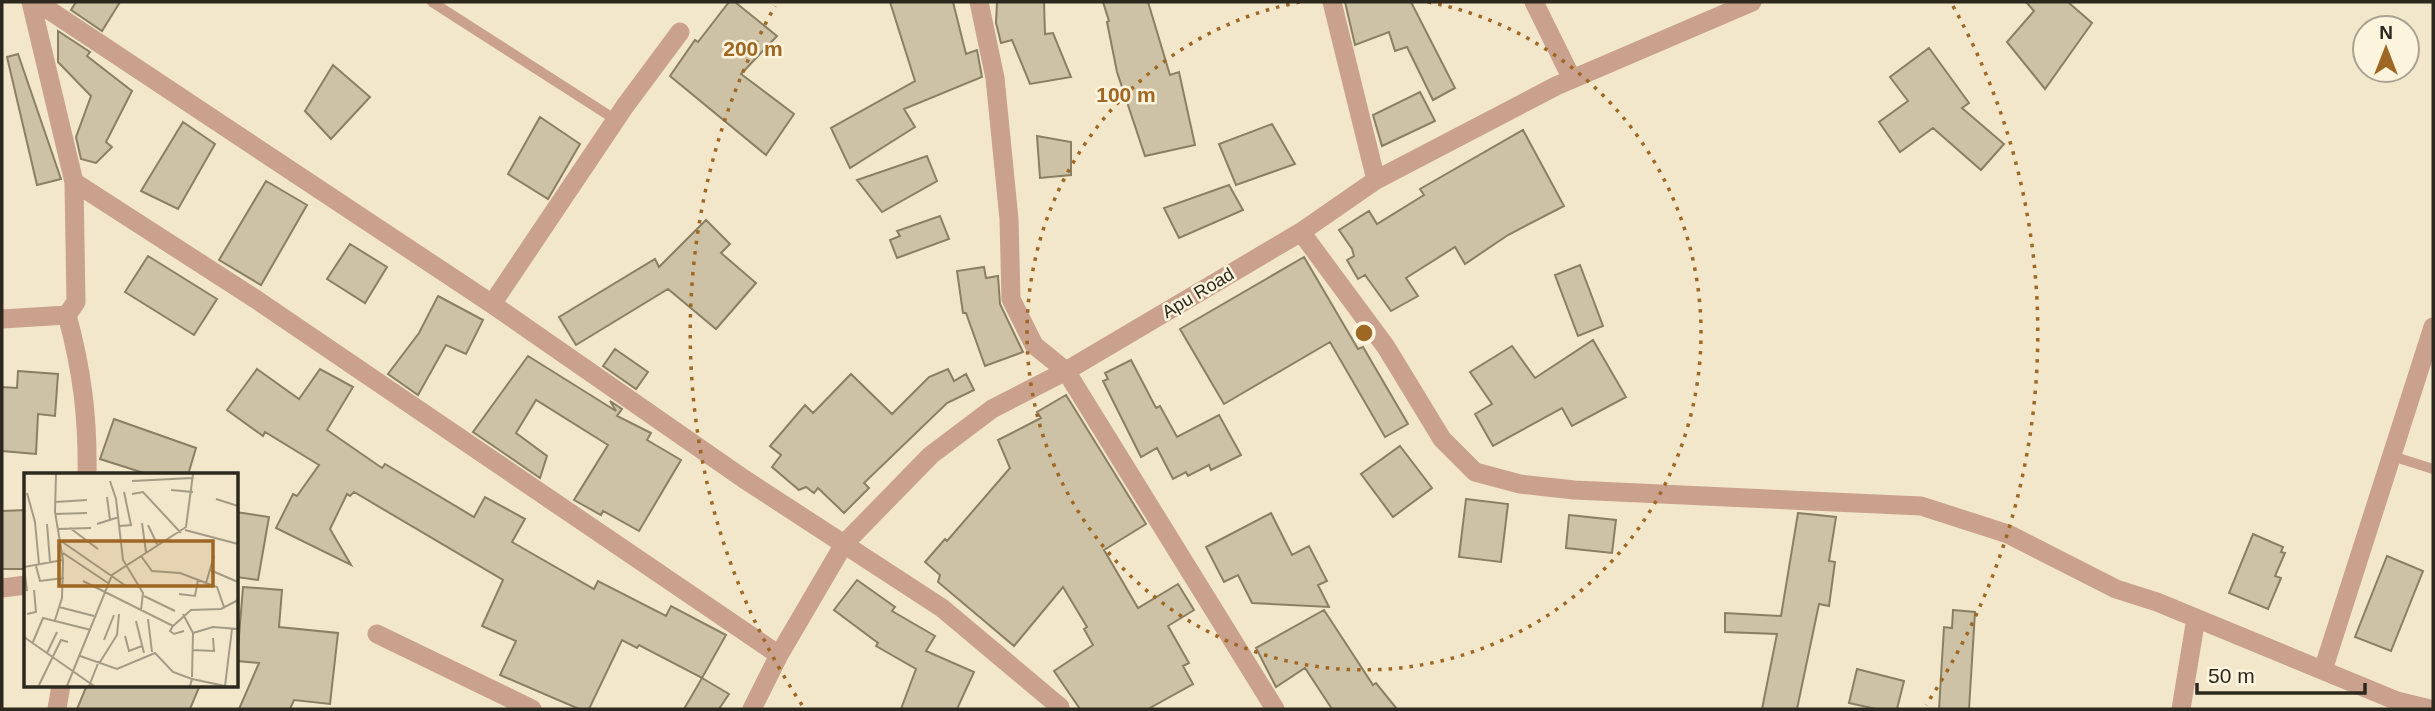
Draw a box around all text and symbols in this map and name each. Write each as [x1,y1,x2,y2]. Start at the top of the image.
north arrow [2351,14,2421,84]
text: N [2379,22,2393,43]
text: 200 m [723,37,783,60]
text: 100 m [1096,83,1156,106]
street label: Apu Road [1159,264,1237,322]
centre of rings [1352,321,1376,345]
inset map [24,473,238,686]
scale bar [2197,652,2365,696]
text: 50 m [2208,664,2255,687]

